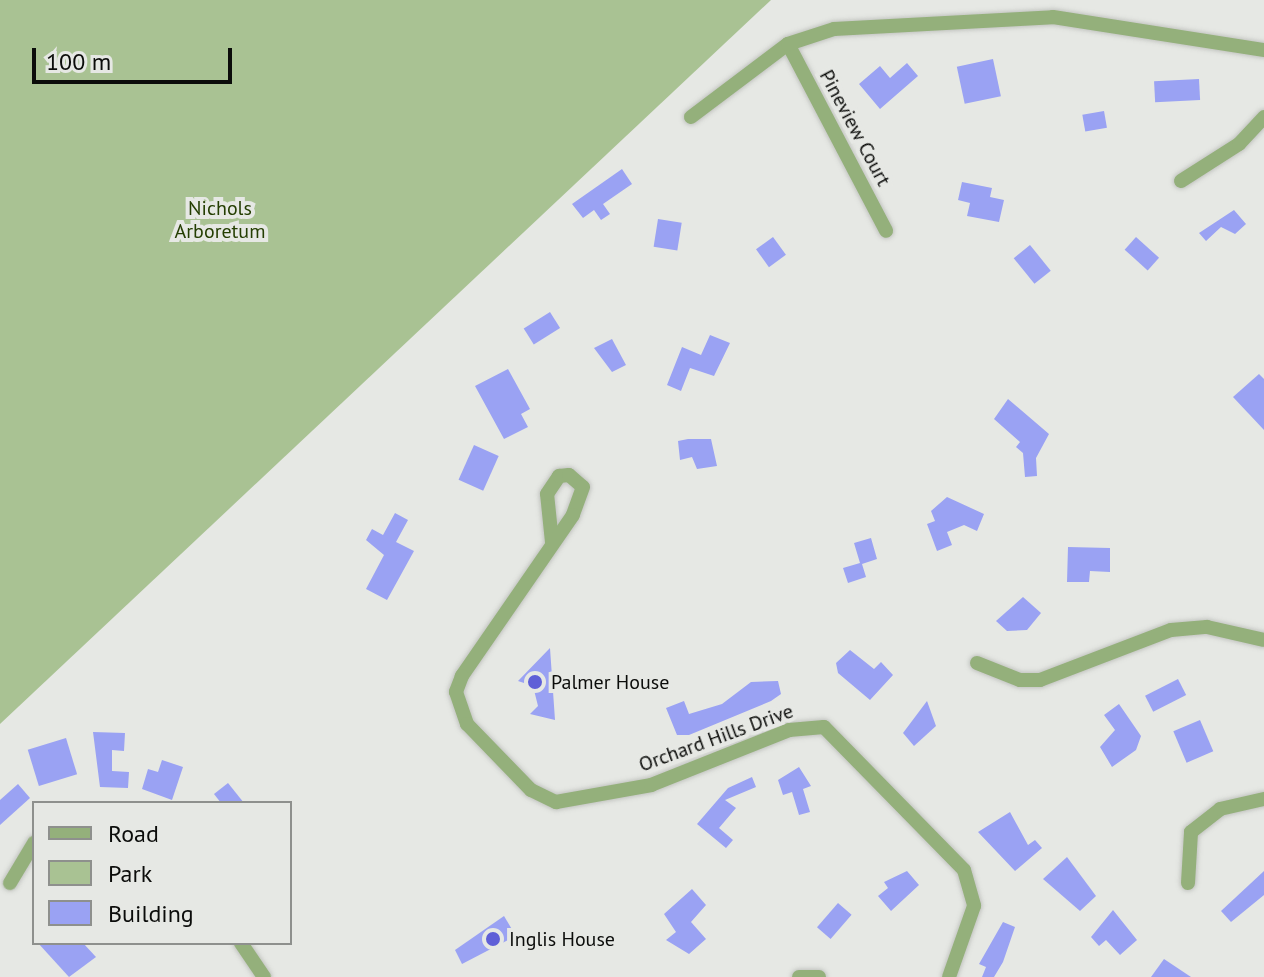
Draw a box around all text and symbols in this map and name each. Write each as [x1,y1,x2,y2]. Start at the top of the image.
scale bar [36,32,236,82]
text: 100 m [46,46,111,77]
street label: Pineview Court [814,66,896,190]
park label: Nichols Arboretum [175,197,265,244]
place label: Palmer House [551,670,669,694]
marker: Palmer House [526,673,544,691]
street label: Orchard Hills Drive [636,699,796,777]
legend [32,801,292,945]
text: Road [108,818,159,849]
text: Park [108,858,152,889]
text: Building [108,898,194,929]
place label: Inglis House [509,927,615,951]
marker: Inglis House [484,930,502,948]

